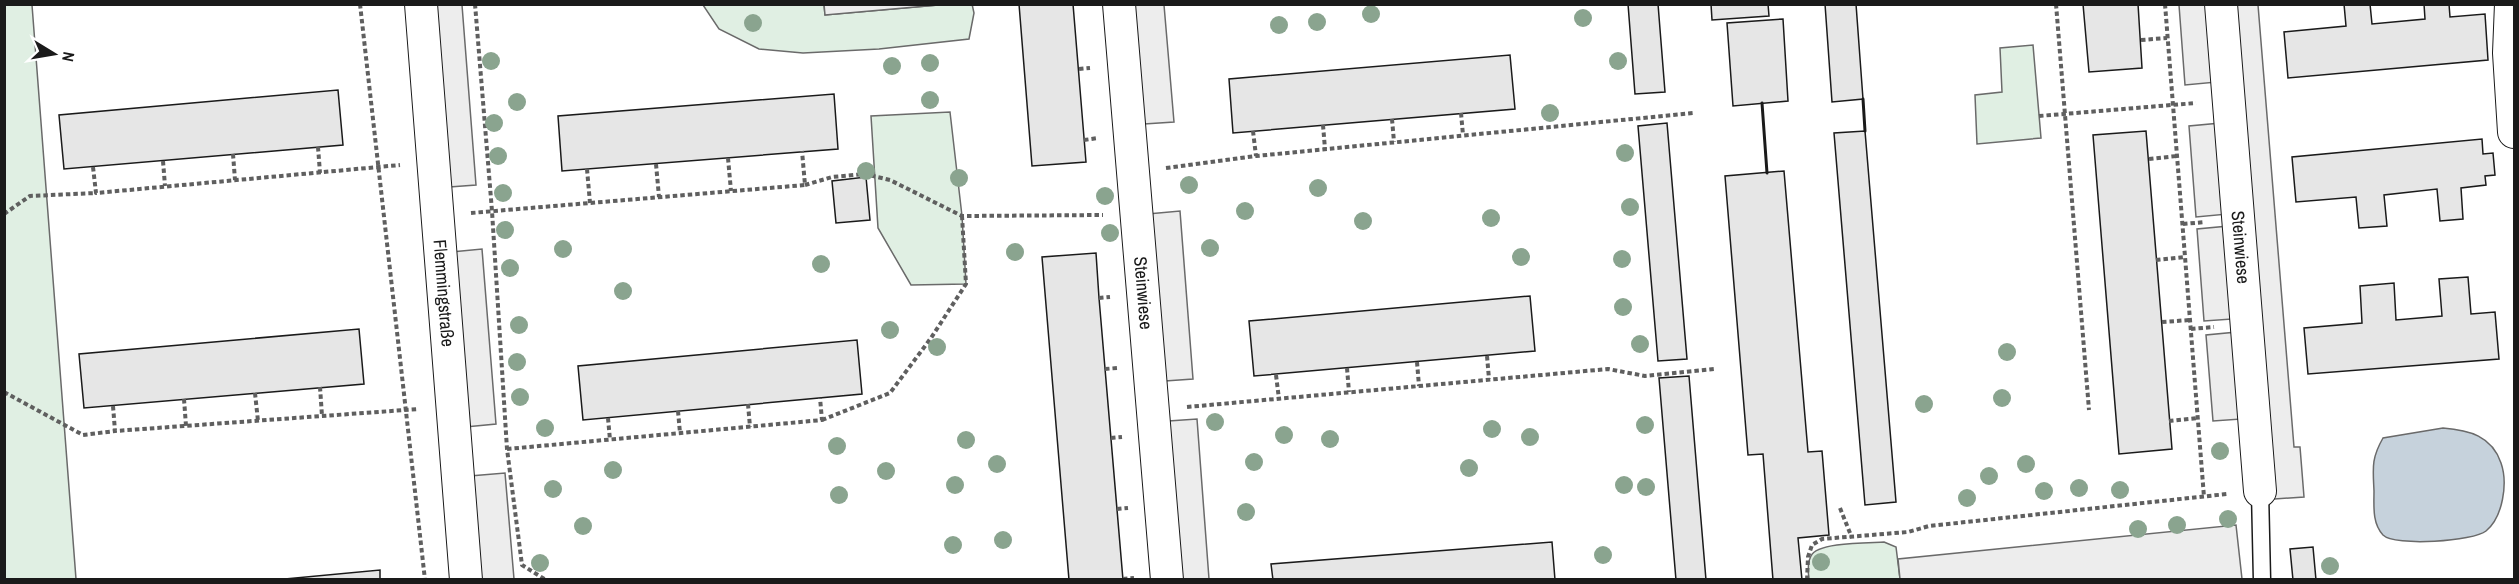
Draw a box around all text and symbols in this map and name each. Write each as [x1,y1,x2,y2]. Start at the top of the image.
north arrow [24,24,84,84]
text: N [57,50,80,64]
street label: Steinwiese [2226,210,2256,285]
street label: Flemmingstraße [427,238,461,348]
street label: Steinwiese [1128,255,1159,330]

